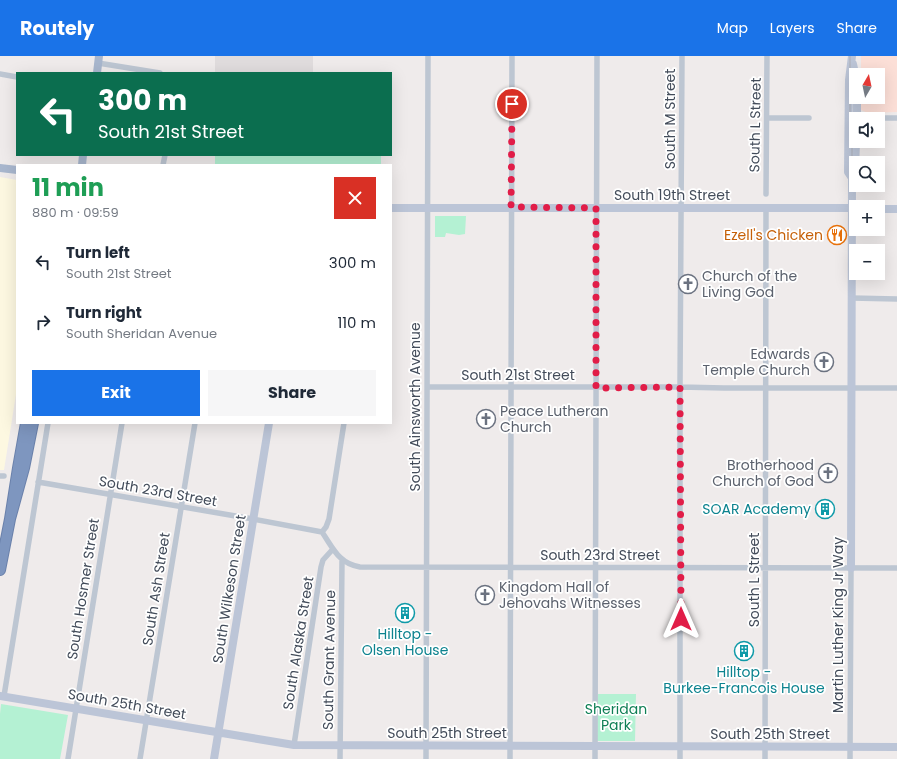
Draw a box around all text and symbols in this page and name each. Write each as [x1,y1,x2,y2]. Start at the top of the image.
text: Routely [20,15,94,42]
text: Map [717,18,748,38]
text: Layers [770,18,814,38]
text: Share [836,18,877,38]
north arrow [849,68,885,104]
map controls [849,68,885,280]
street label: South M Street [660,69,680,169]
street label: South L Street [744,77,766,173]
text: 300 m [98,81,187,120]
pin [495,87,529,121]
icon: left [32,88,84,140]
icon: arrive [501,93,523,115]
button: sound [849,112,885,148]
text: South 21st Street [98,119,244,144]
button: search [849,156,885,192]
text: 11 min [32,171,104,204]
button: close [334,177,376,219]
street label: South 19th Street [614,185,730,205]
button: + [849,200,885,236]
text: 880 m · 09:59 [32,203,119,222]
restaurant icon: Ezell's Chicken [826,224,848,246]
place label: Ezell's Chicken [724,225,823,245]
text: Turn left [66,242,130,263]
button: − [849,244,885,280]
icon: left [32,251,54,273]
text: 300 m [329,252,376,273]
text: South 21st Street [66,264,171,283]
place label: Church of the Living God [702,266,798,302]
church icon: Church of the Living God [677,273,699,295]
text: Turn right [66,302,142,323]
icon: right [32,311,54,333]
text: 110 m [338,312,376,333]
street label: South Ainsworth Avenue [405,322,425,492]
text: South Sheridan Avenue [66,324,217,343]
place label: Edwards Temple Church [703,344,810,380]
church icon: Edwards Temple Church [813,351,835,373]
street label: South 21st Street [461,365,575,385]
button: Exit [32,370,200,416]
button: Share [208,370,376,416]
place label: Peace Lutheran Church [500,401,609,437]
church icon: Peace Lutheran Church [475,408,497,430]
place label: Brotherhood Church of God [712,455,814,491]
church icon: Brotherhood Church of God [817,462,839,484]
street label: South 23rd Street [97,471,219,511]
building icon: SOAR Academy [814,498,836,520]
place label: SOAR Academy [702,499,811,519]
street label: South Wilkeson Street [207,513,251,665]
street label: South Hosmer Street [62,517,104,661]
street label: South Ash Street [137,531,175,647]
street label: South L Street [744,533,764,627]
street label: Martin Luther King Jr Way [828,537,848,713]
street label: South 23rd Street [540,545,660,565]
street label: South Alaska Street [278,575,318,711]
place label: Kingdom Hall of Jehovahs Witnesses [499,577,641,613]
church icon: Kingdom Hall of Jehovahs Witnesses [474,584,496,606]
street label: South Grant Avenue [318,590,340,730]
position arrow [660,598,702,640]
building icon: Hilltop - Olsen House [394,602,416,624]
place label: Hilltop - Olsen House [362,624,449,660]
building icon: Hilltop - Burkee-Francois House [733,640,755,662]
place label: Hilltop - Burkee-Francois House [663,662,825,698]
street label: South 25th Street [66,684,188,724]
park label: Sheridan Park [585,699,647,735]
street label: South 25th Street [387,723,507,743]
street label: South 25th Street [710,724,830,744]

